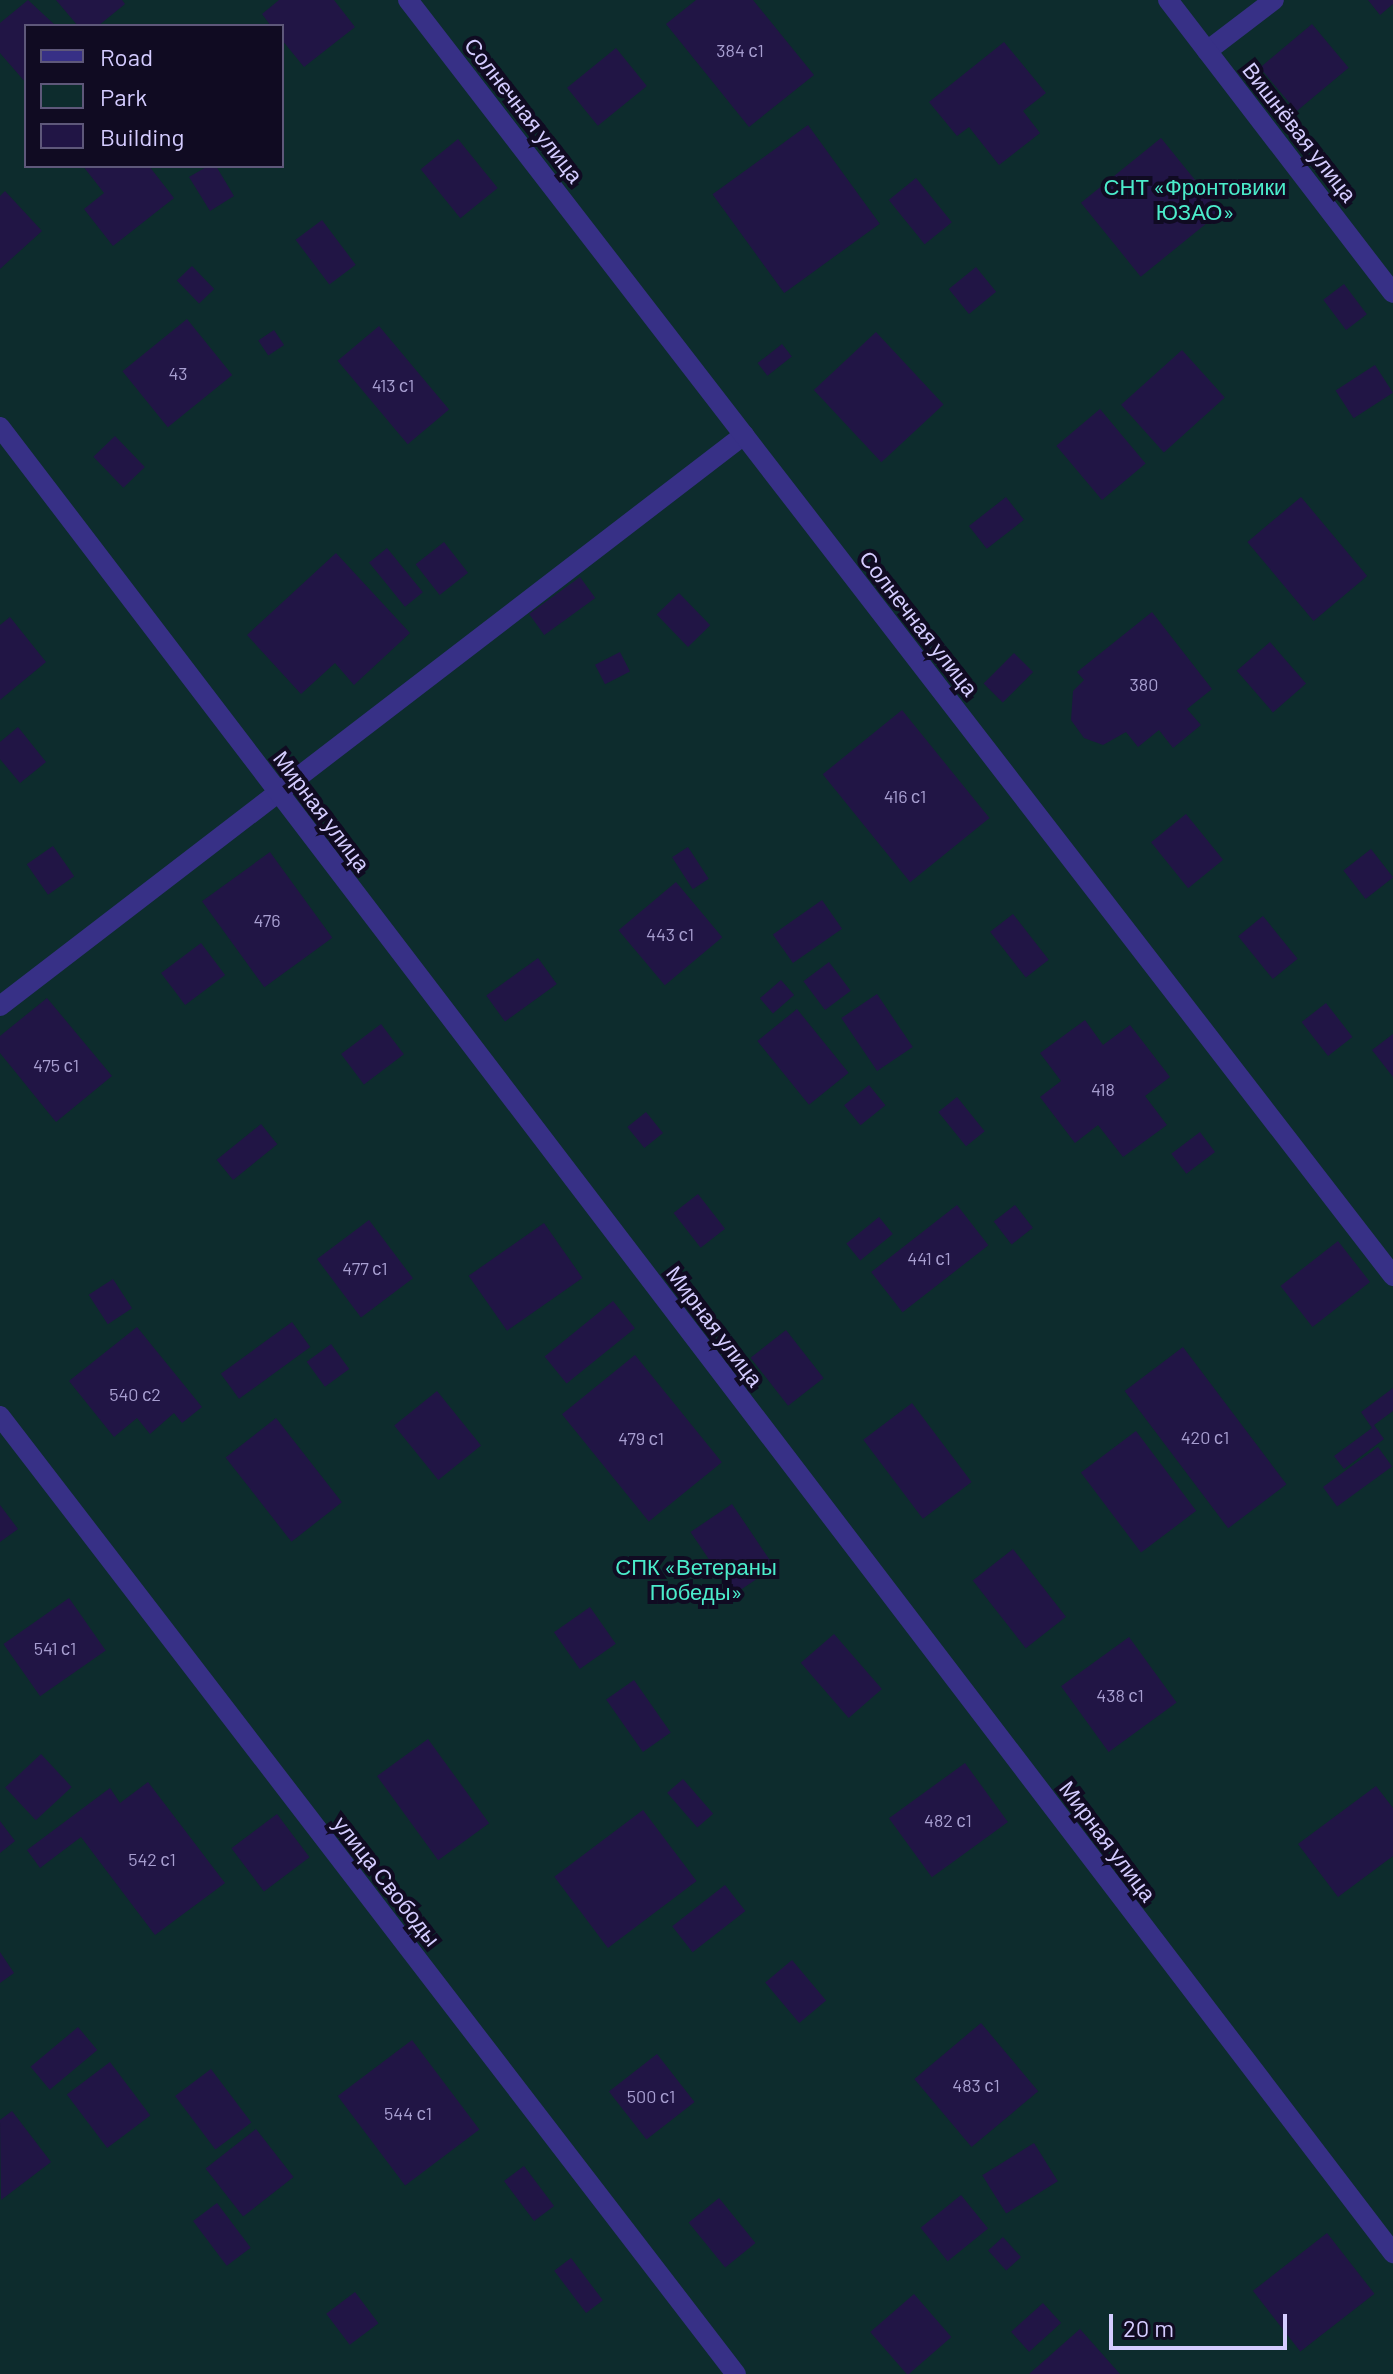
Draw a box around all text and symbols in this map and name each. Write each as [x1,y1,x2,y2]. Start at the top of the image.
legend [24,24,284,168]
street label: Солнечная улица [459,32,589,188]
house number: 384 с1 [716,39,764,61]
text: Road [100,42,153,71]
street label: Вишнёвая улица [1237,57,1363,207]
text: Park [100,82,147,111]
text: Building [100,122,184,151]
park label: СНТ «Фронтовики ЮЗАО» [1104,173,1286,224]
house number: 43 [168,362,188,384]
house number: 413 с1 [372,374,414,396]
street label: Солнечная улица [854,545,984,701]
house number: 380 [1130,673,1158,695]
street label: Мирная улица [268,746,376,876]
house number: 416 с1 [884,785,926,807]
house number: 476 [253,909,281,931]
house number: 443 с1 [646,923,694,945]
house number: 475 с1 [33,1054,79,1076]
house number: 418 [1091,1078,1115,1100]
house number: 441 с1 [907,1247,951,1269]
house number: 477 с1 [342,1257,388,1279]
street label: Мирная улица [661,1261,769,1391]
house number: 540 с2 [109,1383,161,1405]
house number: 420 с1 [1181,1426,1229,1448]
house number: 479 с1 [618,1427,664,1449]
park label: СПК «Ветераны Победы» [615,1553,777,1604]
house number: 541 с1 [34,1637,76,1659]
house number: 438 с1 [1096,1684,1144,1706]
street label: Мирная улица [1054,1776,1162,1906]
house number: 482 с1 [924,1809,972,1831]
street label: улица Свободы [328,1811,446,1951]
house number: 542 с1 [128,1848,176,1870]
house number: 483 с1 [952,2074,1000,2096]
house number: 500 с1 [627,2085,675,2107]
house number: 544 с1 [384,2102,432,2124]
scale bar [1113,2298,1291,2348]
text: 20 m [1123,2313,1174,2342]

